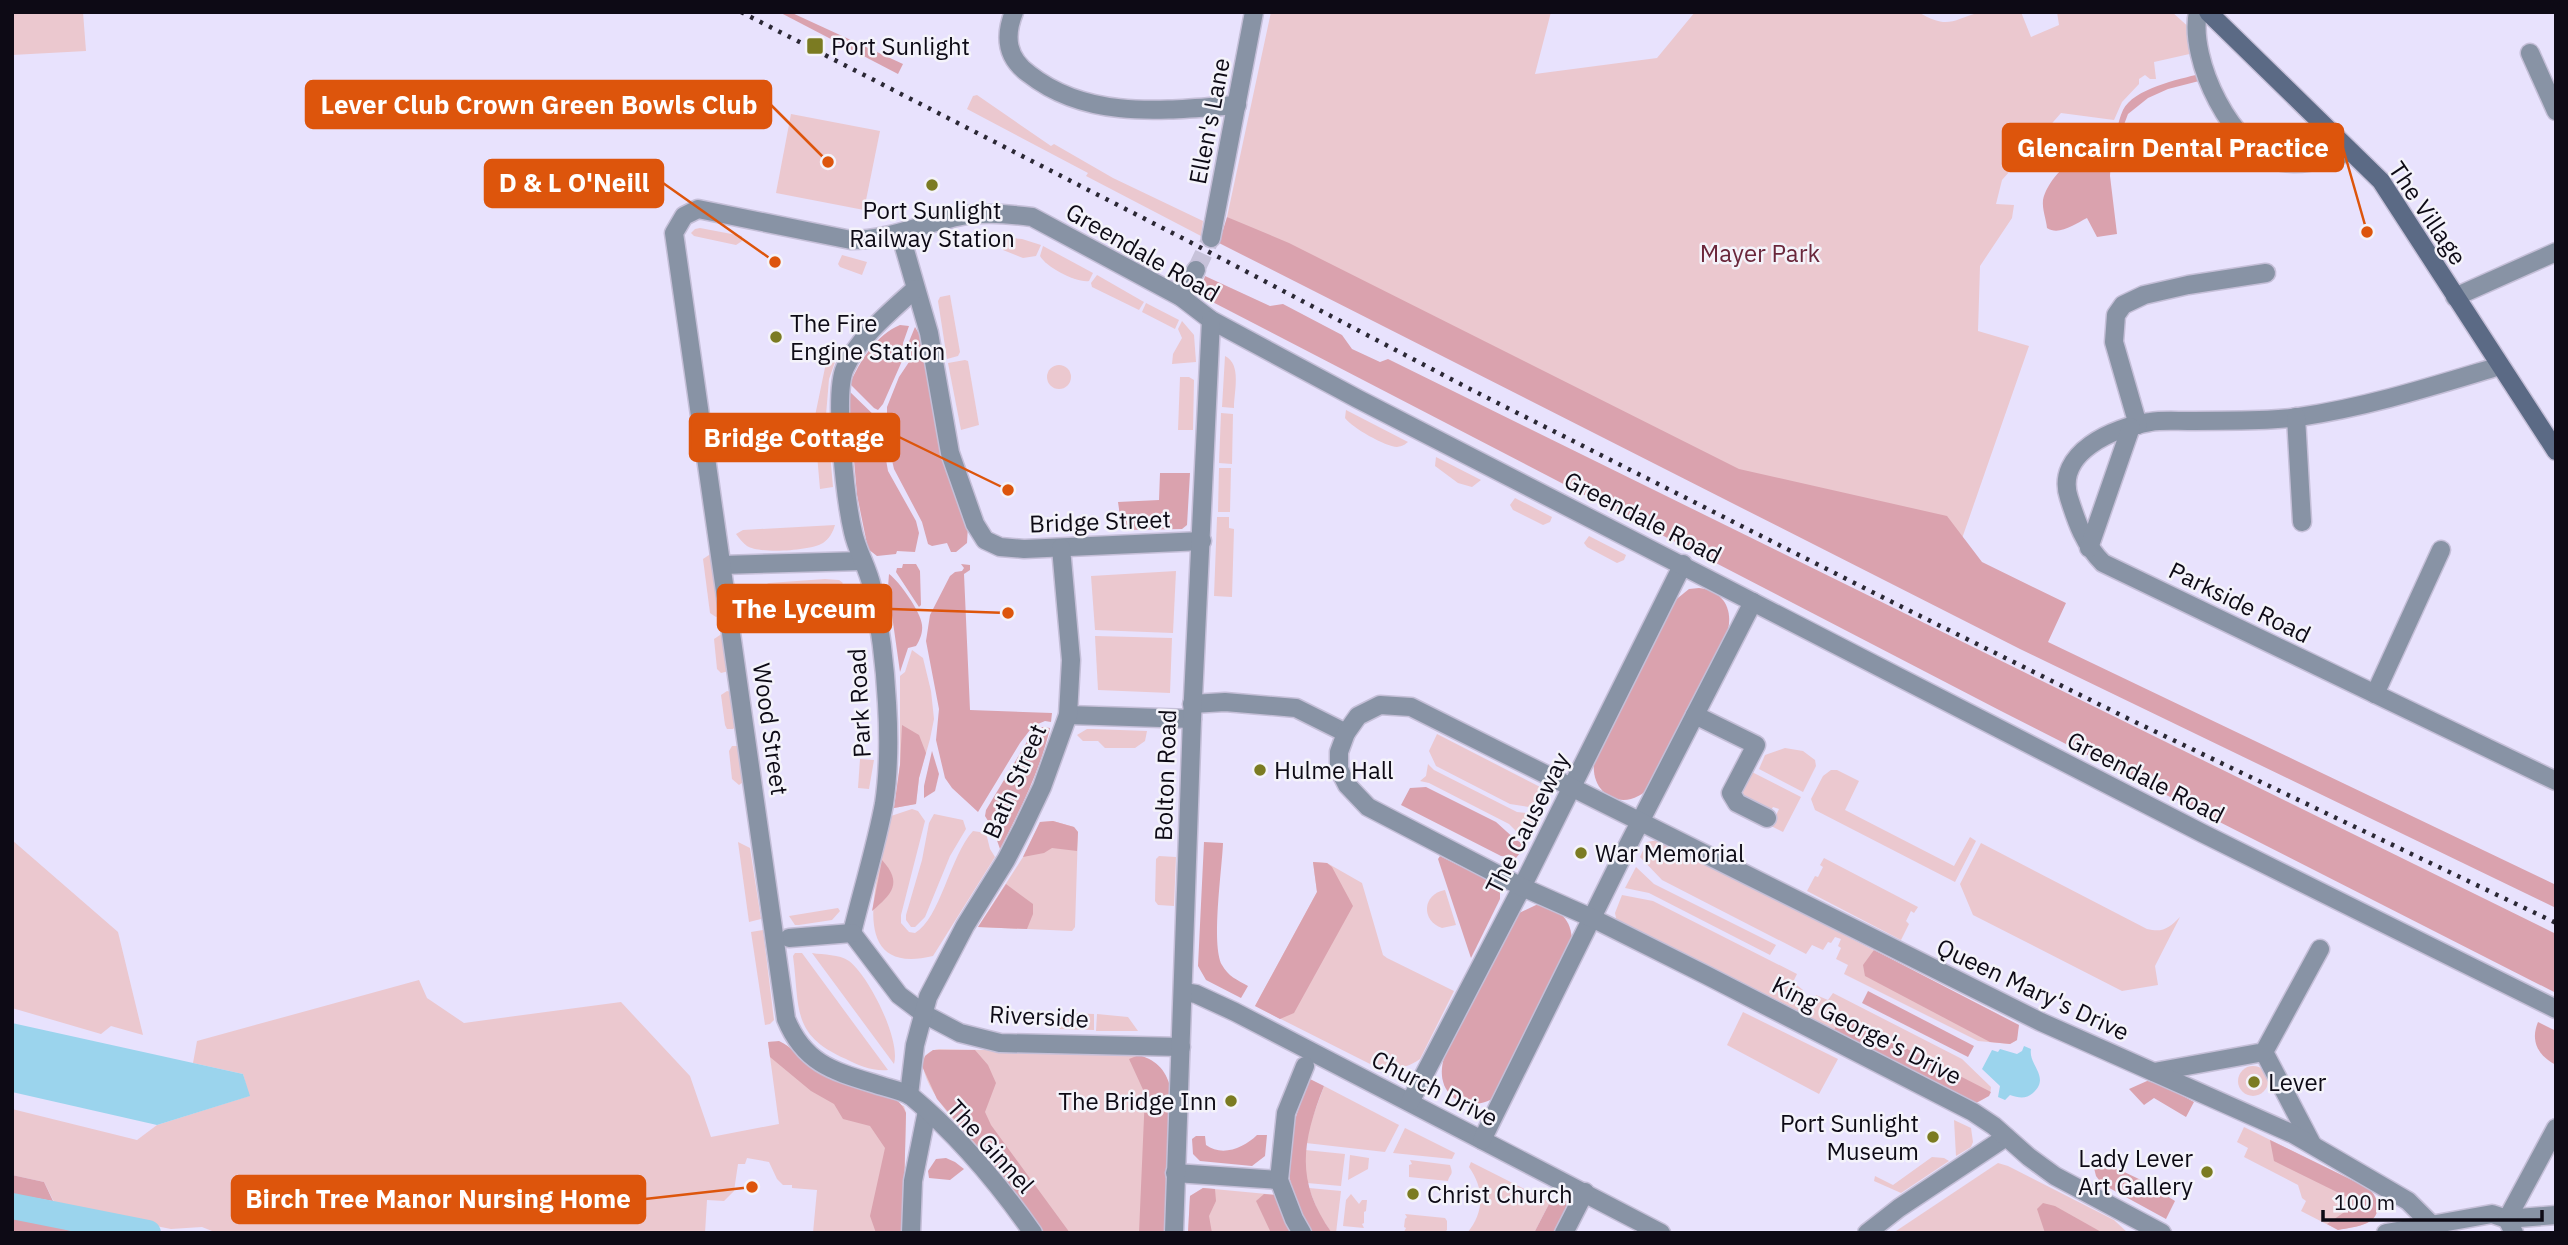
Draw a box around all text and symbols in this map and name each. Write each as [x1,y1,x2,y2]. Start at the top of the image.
place label: Port Sunlight [831,30,970,62]
marker: Port Sunlight [805,36,825,56]
street label: Ellen's Lane [1181,55,1237,187]
callout: Lever Club Crown Green Bowls Club [306,81,771,128]
text: Lever Club Crown Green Bowls Club [320,87,758,121]
callout: Glencairn Dental Practice [2003,124,2343,171]
text: Glencairn Dental Practice [2017,130,2329,164]
street label: The Village [2382,155,2474,271]
callout: D & L O'Neill [485,160,663,207]
text: D & L O'Neill [499,165,649,199]
marker: Port Sunlight Railway Station [924,177,940,193]
place label: Port Sunlight Railway Station [849,194,1015,254]
street label: Greendale Road [1060,195,1226,309]
park label: Mayer Park [1700,237,1820,269]
place label: The Fire Engine Station [790,307,945,367]
marker: The Fire Engine Station [768,329,784,345]
callout: Bridge Cottage [690,414,899,461]
text: Bridge Cottage [704,420,884,454]
street label: Greendale Road [1559,464,1727,570]
street label: Bridge Street [1029,503,1171,539]
street label: Parkside Road [2164,554,2316,650]
callout: The Lyceum [718,585,891,632]
text: The Lyceum [732,591,876,625]
street label: Park Road [840,648,878,758]
street label: Wood Street [746,661,796,797]
street label: Bolton Road [1147,709,1183,841]
street label: Bath Street [975,719,1053,843]
street label: Greendale Road [2062,724,2230,830]
street label: The Causeway [1478,747,1576,899]
place label: Hulme Hall [1274,754,1394,786]
marker: Hulme Hall [1252,762,1268,778]
place label: War Memorial [1595,837,1745,869]
marker: War Memorial [1573,845,1589,861]
street label: Queen Mary's Drive [1932,930,2134,1048]
street label: King George's Drive [1767,968,1967,1092]
street label: Riverside [988,997,1090,1035]
street label: Church Drive [1366,1042,1504,1134]
place label: Lever [2268,1066,2327,1098]
marker: Lever [2246,1074,2262,1090]
place label: The Bridge Inn [1058,1085,1217,1117]
street label: The Ginnel [940,1092,1042,1200]
marker: The Bridge Inn [1223,1093,1239,1109]
place label: Port Sunlight Museum [1780,1107,1919,1167]
marker: Port Sunlight Museum [1925,1129,1941,1145]
place label: Lady Lever Art Gallery [2078,1142,2193,1202]
marker: Lady Lever Art Gallery [2199,1164,2215,1180]
callout: Birch Tree Manor Nursing Home [232,1176,645,1223]
place label: Christ Church [1427,1178,1573,1210]
scale bar [2323,1178,2542,1222]
text: Birch Tree Manor Nursing Home [245,1181,631,1215]
marker: Christ Church [1405,1186,1421,1202]
text: 100 m [2334,1188,2395,1216]

